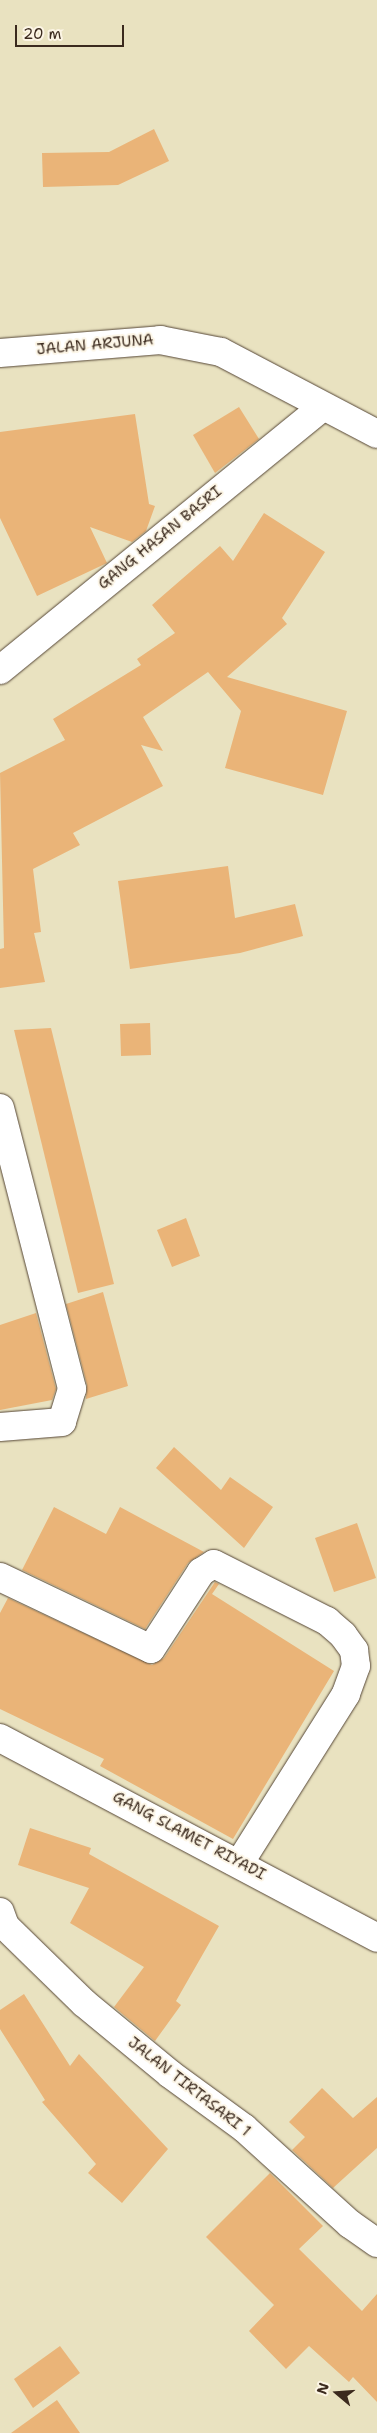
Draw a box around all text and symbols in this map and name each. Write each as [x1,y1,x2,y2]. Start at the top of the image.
scale bar [18,15,126,47]
text: 20 m [23,24,62,44]
street label: JALAN ARJUNA [36,331,154,359]
street label: GANG HASAN BASRI [95,483,225,593]
street label: GANG SLAMET RIYADI [109,1788,269,1884]
street label: JALAN TIRTASARI 1 [124,2034,254,2140]
north arrow [312,2368,362,2418]
text: N [312,2380,333,2396]

